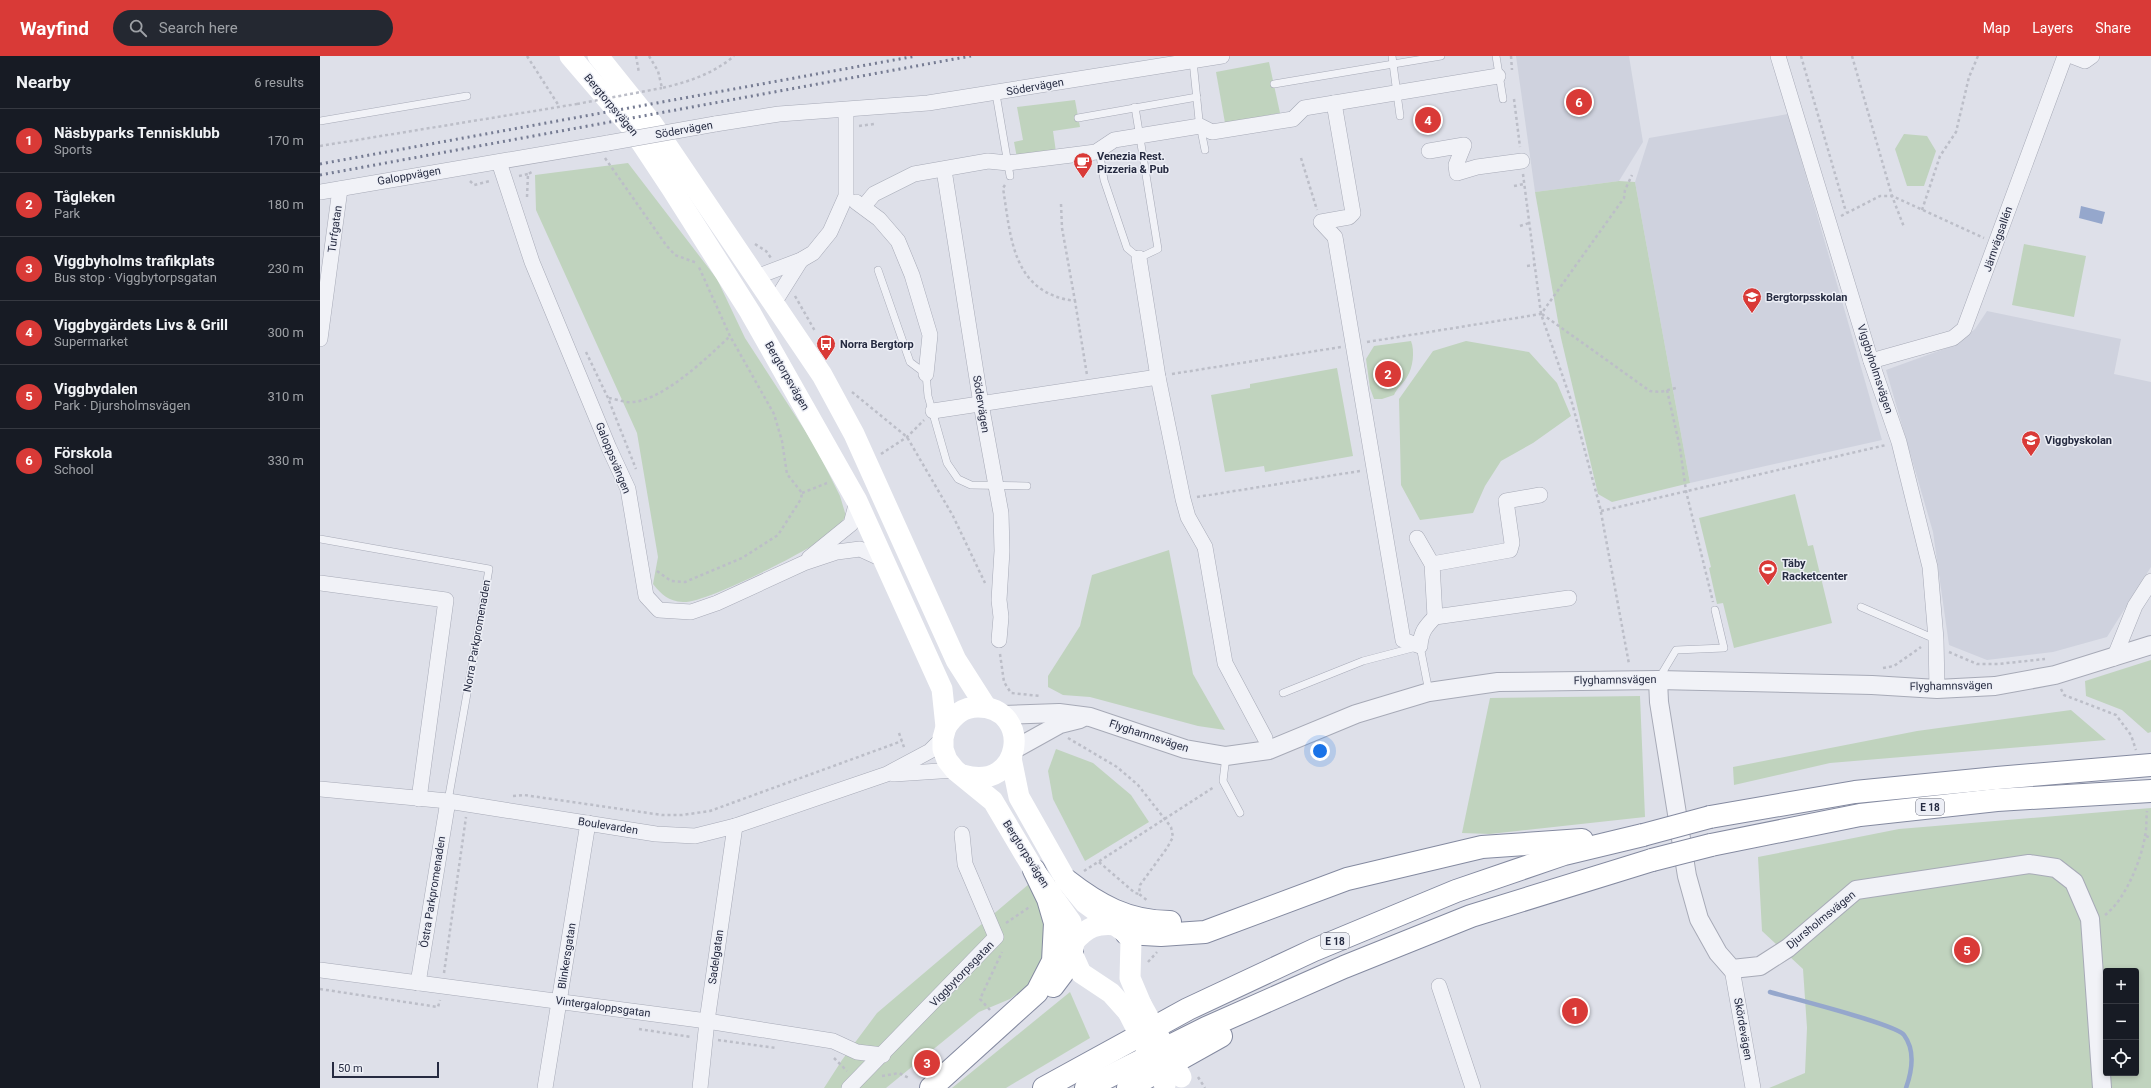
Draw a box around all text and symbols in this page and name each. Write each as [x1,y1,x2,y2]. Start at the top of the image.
search box [113,10,393,46]
text: Wayfind [20,17,89,40]
icon: search [127,17,149,39]
text: Search here [159,19,238,37]
text: Map [1983,20,2010,36]
text: Layers [2032,20,2073,36]
text: Share [2095,20,2131,36]
street label: Bergtorpsvägen [581,71,641,139]
text: Nearby [16,72,71,92]
text: 6 results [254,75,304,90]
street label: Södervägen [1005,76,1065,98]
pin: 6 [1566,87,1592,117]
pin: 4 [1415,105,1441,135]
street label: Södervägen [654,119,714,141]
text: Näsbyparks Tennisklubb [54,124,220,142]
text: 1 [25,133,33,148]
text: 170 m [267,133,304,148]
text: Sports [54,142,92,157]
place label: Venezia Rest. Pizzeria & Pub [1097,150,1169,176]
cafe icon: Venezia Rest. Pizzeria & Pub [1072,151,1094,179]
street label: Galoppvägen [376,164,442,188]
text: Tågleken [54,188,115,206]
text: 2 [25,197,33,212]
text: 180 m [267,197,304,212]
street label: Turfgatan [325,205,345,253]
street label: Järnvägsallén [1981,205,2015,273]
text: Park [54,206,80,221]
text: Viggbyholms trafikplats [54,252,215,270]
text: 3 [25,261,33,276]
text: 230 m [267,261,304,276]
text: Bus stop · Viggbytorpsgatan [54,270,217,285]
school or university icon: Bergtorpsskolan [1741,286,1763,314]
place label: Bergtorpsskolan [1766,291,1848,304]
text: Viggbygärdets Livs & Grill [54,316,228,334]
street label: Viggbyholmsvägen [1854,323,1896,415]
text: 4 [25,325,33,340]
text: 300 m [267,325,304,340]
bus stop icon: Norra Bergtorp [815,333,837,361]
text: Supermarket [54,334,128,349]
place label: Norra Bergtorp [840,338,914,351]
street label: Bergtorpsvägen [762,339,812,413]
pin: 2 [1375,359,1401,389]
street label: Södervägen [970,374,992,434]
text: Viggbydalen [54,380,138,398]
text: 5 [25,389,33,404]
text: 310 m [267,389,304,404]
text: Park · Djursholmsvägen [54,398,190,413]
street label: Galoppsvängen [593,420,633,496]
school or university icon: Viggbyskolan [2020,429,2042,457]
place label: Viggbyskolan [2045,434,2112,447]
text: Förskola [54,444,112,462]
text: 6 [25,453,33,468]
text: 330 m [267,453,304,468]
text: School [54,462,94,477]
place label: Täby Racketcenter [1782,557,1848,583]
sports icon: Täby Racketcenter [1757,558,1779,586]
street label: Norra Parkpromenaden [461,579,493,693]
street label: Flyghamnsvägen [1573,673,1657,687]
street label: Flyghamnsvägen [1909,679,1993,693]
street label: Flyghamnsvägen [1108,717,1190,755]
your location [1310,741,1330,761]
road number: E 18 [1916,799,1944,815]
street label: Boulevarden [577,815,639,837]
street label: Bergtorpsvägen [1000,818,1052,890]
street label: Östra Parkpromenaden [418,835,448,949]
street label: Djursholmsvägen [1784,888,1858,952]
street label: Blinkersgatan [555,922,579,990]
street label: Sadelgatan [706,929,726,985]
road number: E 18 [1321,933,1349,949]
pin: 5 [1954,935,1980,965]
street label: Viggbytorpsgatan [927,938,997,1010]
map controls [2103,968,2139,1076]
button: + [2103,968,2139,1004]
street label: Vintergaloppsgatan [555,994,651,1020]
pin: 1 [1562,996,1588,1026]
street label: Skördevägen [1731,997,1755,1061]
button: − [2103,1004,2139,1040]
button: locate [2103,1040,2139,1076]
pin: 3 [914,1048,940,1078]
scale bar [332,1060,439,1079]
text: 50 m [338,1062,363,1075]

